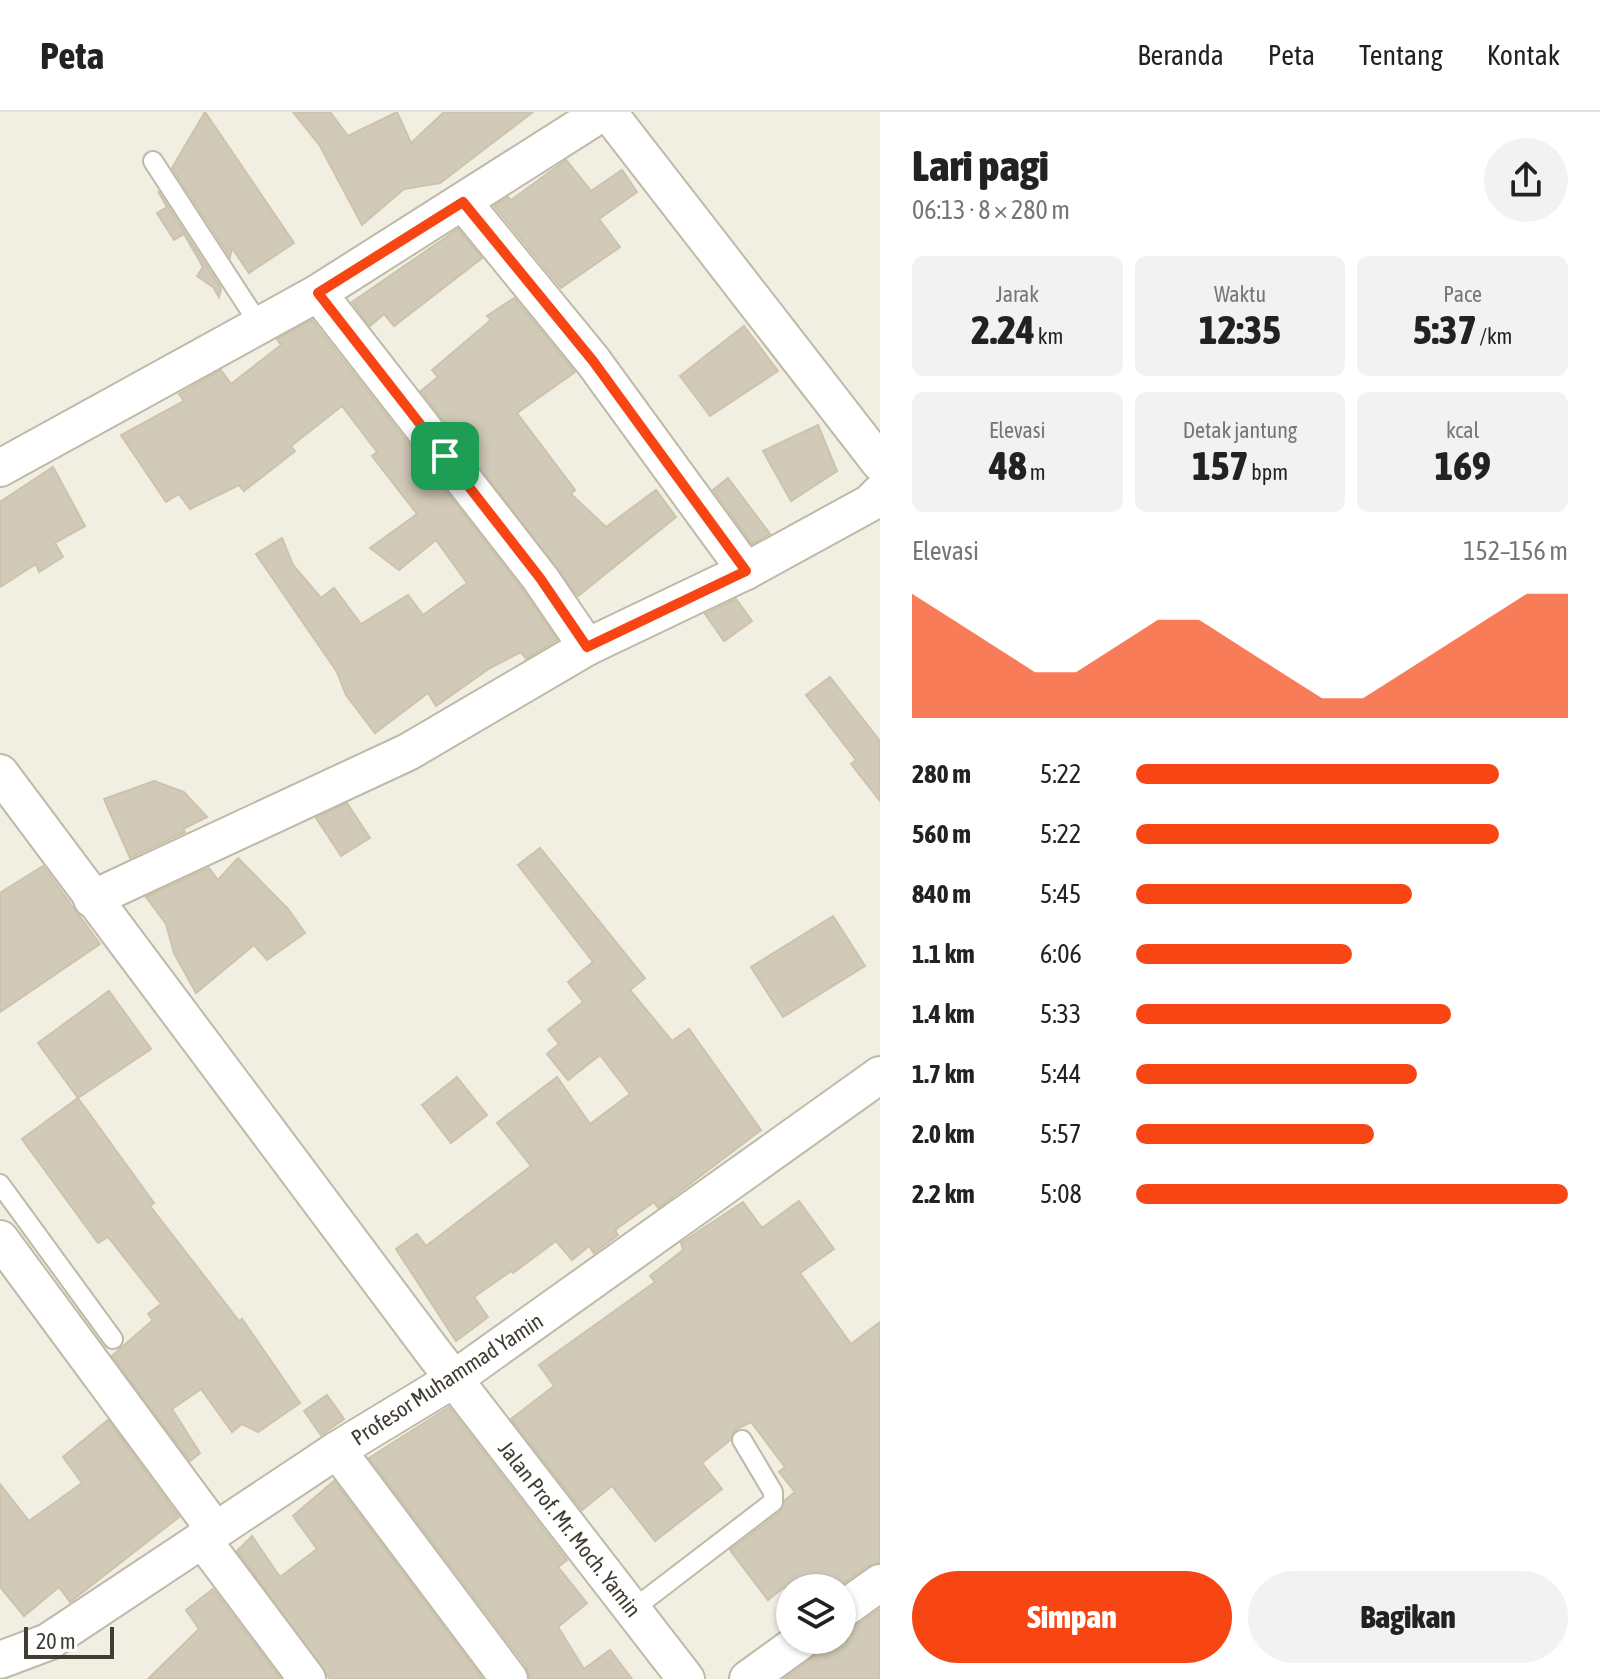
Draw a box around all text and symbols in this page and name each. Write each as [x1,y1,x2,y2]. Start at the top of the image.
text: Peta [40,34,104,77]
text: Beranda [1137,39,1224,71]
text: Peta [1268,39,1315,71]
text: Tentang [1359,39,1443,71]
text: Kontak [1487,39,1560,71]
button: share [1484,138,1568,222]
text: Lari pagi [912,140,1049,190]
text: 06:13 · 8 × 280 m [912,195,1070,225]
text: Jarak [996,281,1039,307]
text: Waktu [1214,281,1266,307]
text: Pace [1443,281,1482,307]
text: 2.24 [971,307,1035,352]
text: 12:35 [1199,307,1281,352]
text: 5:37 [1413,307,1476,352]
text: km [1035,323,1063,349]
text: /km [1476,323,1512,349]
text: Elevasi [989,417,1046,443]
text: Detak jantung [1183,417,1297,443]
text: kcal [1446,417,1479,443]
pin [411,422,479,490]
icon: arrive [423,434,467,478]
text: 48 [989,443,1027,488]
text: 157 [1192,443,1248,488]
text: 169 [1434,443,1491,488]
text: m [1027,459,1046,485]
text: bpm [1248,459,1288,485]
text: Elevasi [912,536,979,566]
text: 152–156 m [1463,536,1568,566]
text: 280 m [912,759,971,789]
text: 5:22 [1040,759,1081,789]
text: 560 m [912,819,971,849]
text: 5:22 [1040,819,1081,849]
text: 840 m [912,879,971,909]
text: 5:45 [1040,879,1081,909]
text: 1.1 km [912,939,975,969]
text: 6:06 [1040,939,1082,969]
text: 1.4 km [912,999,975,1029]
text: 5:33 [1040,999,1081,1029]
text: 1.7 km [912,1059,975,1089]
text: 5:44 [1040,1059,1081,1089]
text: 2.0 km [912,1119,975,1149]
text: 5:57 [1040,1119,1081,1149]
text: 2.2 km [912,1179,975,1209]
text: 5:08 [1040,1179,1082,1209]
street label: Profesor Muhammad Yamin [346,1307,548,1451]
street label: Jalan Prof. Mr. Moch. Yamin [493,1436,647,1622]
button: Simpan [912,1571,1232,1663]
button: Bagikan [1248,1571,1568,1663]
map controls [776,1574,856,1654]
button: layers [776,1574,856,1654]
scale bar [24,1623,114,1659]
text: 20 m [36,1628,76,1654]

